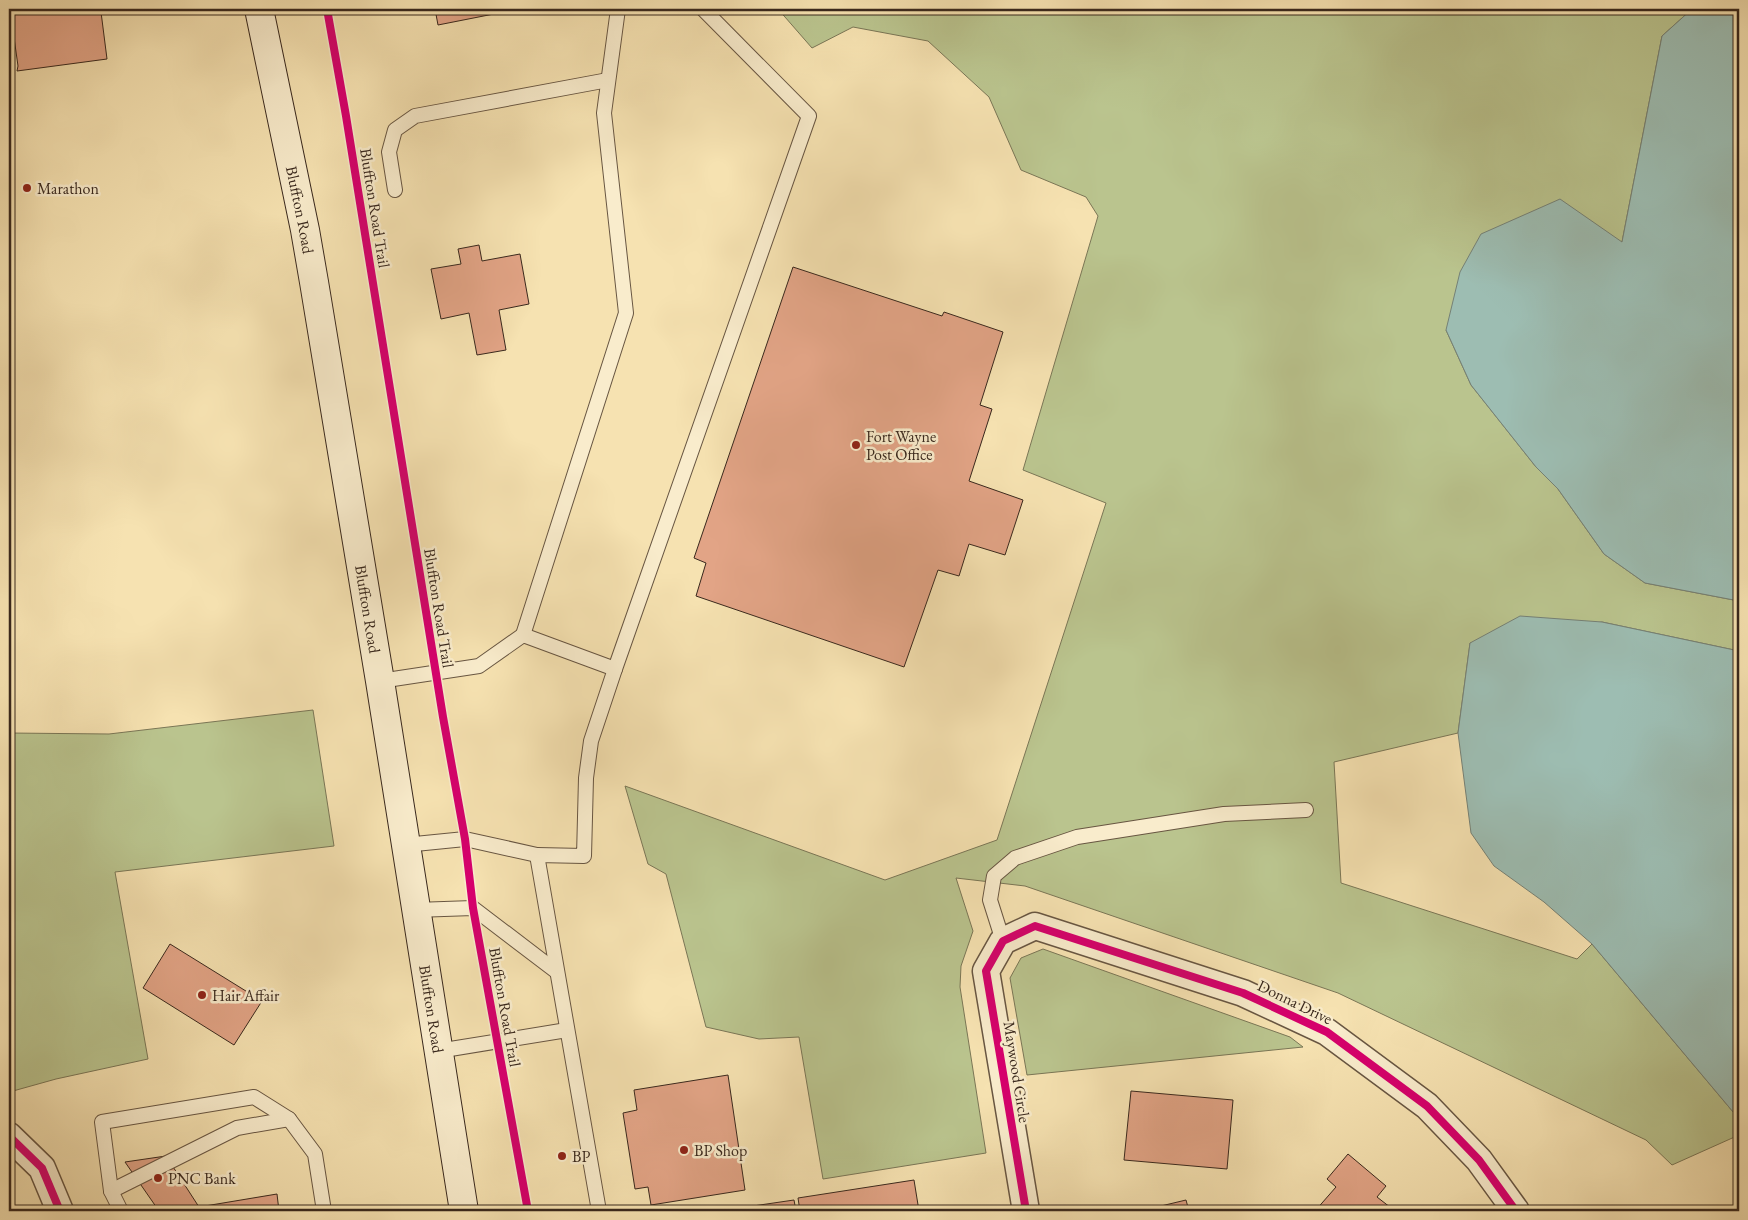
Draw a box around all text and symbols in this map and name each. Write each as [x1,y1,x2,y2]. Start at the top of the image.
street label: Bluffton Road Trail [355,147,395,269]
street label: Bluffton Road [281,164,320,256]
place label: Marathon [37,178,99,199]
marker: Marathon [21,182,33,194]
place label: Fort Wayne Post Office [866,426,936,465]
marker: Fort Wayne Post Office [850,439,862,451]
street label: Bluffton Road Trail [419,547,459,669]
street label: Bluffton Road [350,563,386,656]
street label: Bluffton Road Trail [484,946,526,1068]
street label: Bluffton Road [415,963,449,1055]
street label: Donna Drive [1254,975,1336,1029]
place label: Hair Affair [212,985,280,1006]
marker: Hair Affair [196,989,208,1001]
street label: Maywood Circle [999,1020,1035,1124]
place label: BP Shop [694,1140,747,1161]
marker: BP Shop [678,1144,690,1156]
place label: BP [572,1146,590,1167]
marker: BP [556,1150,568,1162]
place label: PNC Bank [168,1168,236,1189]
marker: PNC Bank [152,1172,164,1184]

